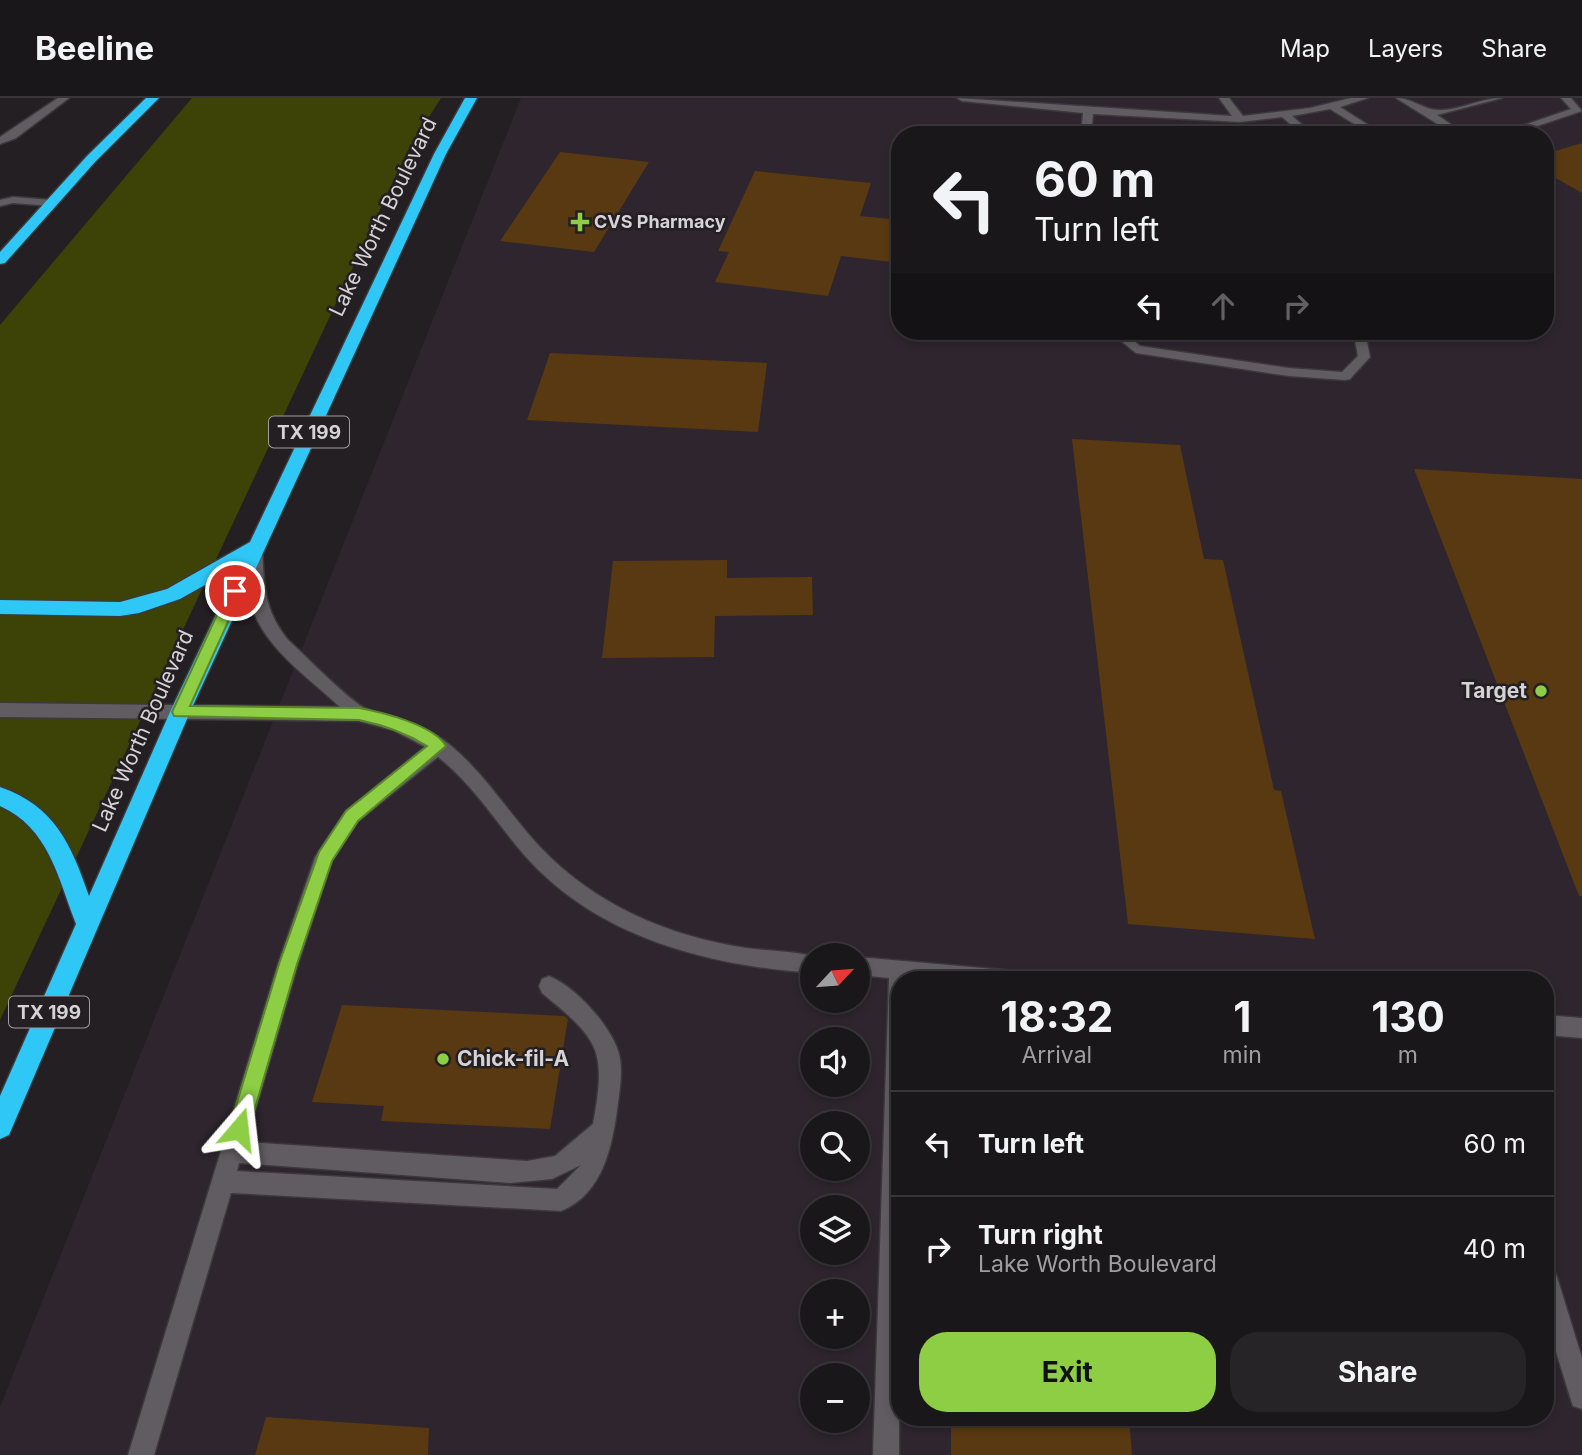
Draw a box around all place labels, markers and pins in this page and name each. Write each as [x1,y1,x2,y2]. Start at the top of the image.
place label: CVS Pharmacy [594,211,726,232]
marker: CVS Pharmacy [572,214,588,230]
pin [205,561,265,621]
place label: Target [1461,678,1527,703]
marker: Target [1533,683,1549,699]
place label: Chick-fil-A [457,1046,569,1071]
marker: Chick-fil-A [435,1051,451,1067]

